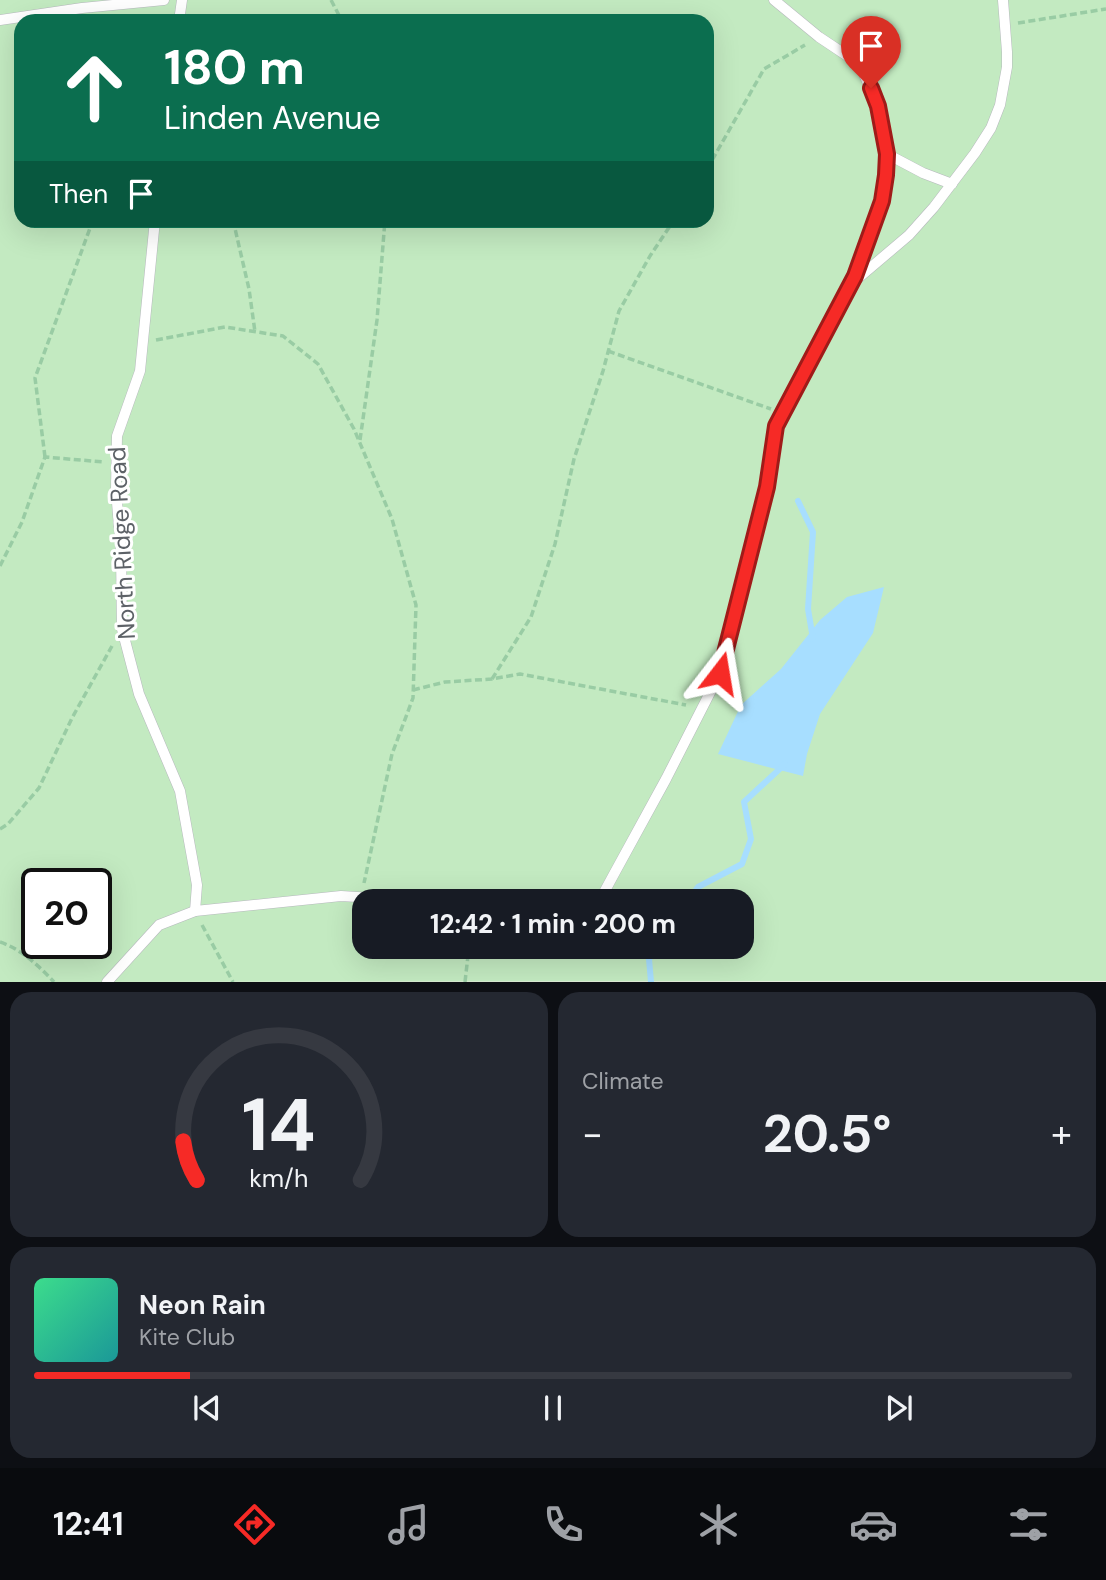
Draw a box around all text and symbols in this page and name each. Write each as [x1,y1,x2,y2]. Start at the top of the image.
pin [841,16,901,88]
icon: arrive [852,27,890,65]
text: 180 m [164,35,305,99]
icon: ahead [49,42,140,133]
text: Linden Avenue [164,97,381,139]
icon: arrive [122,175,160,213]
text: Then [49,177,108,211]
street label: North Ridge Road [101,446,142,640]
position arrow [683,636,757,710]
speed limit sign: 20 [21,868,112,959]
text: 12:42 · 1 min · 200 m [430,907,676,941]
text: Climate [582,1066,664,1096]
text: 14 [242,1079,316,1174]
text: 20.5° [763,1100,891,1168]
text: − [582,1109,603,1159]
text: + [1051,1109,1072,1159]
text: km/h [249,1162,309,1195]
text: Neon Rain [139,1288,266,1322]
text: Kite Club [139,1322,235,1352]
icon: previous [188,1389,226,1427]
icon: pause [534,1389,572,1427]
icon: next [880,1389,918,1427]
icon: directions [230,1500,279,1549]
icon: music [384,1500,433,1549]
icon: phone [539,1500,588,1549]
icon: climate [694,1500,743,1549]
icon: car [849,1500,898,1549]
icon: filters [1004,1500,1053,1549]
text: 12:41 [53,1503,124,1545]

